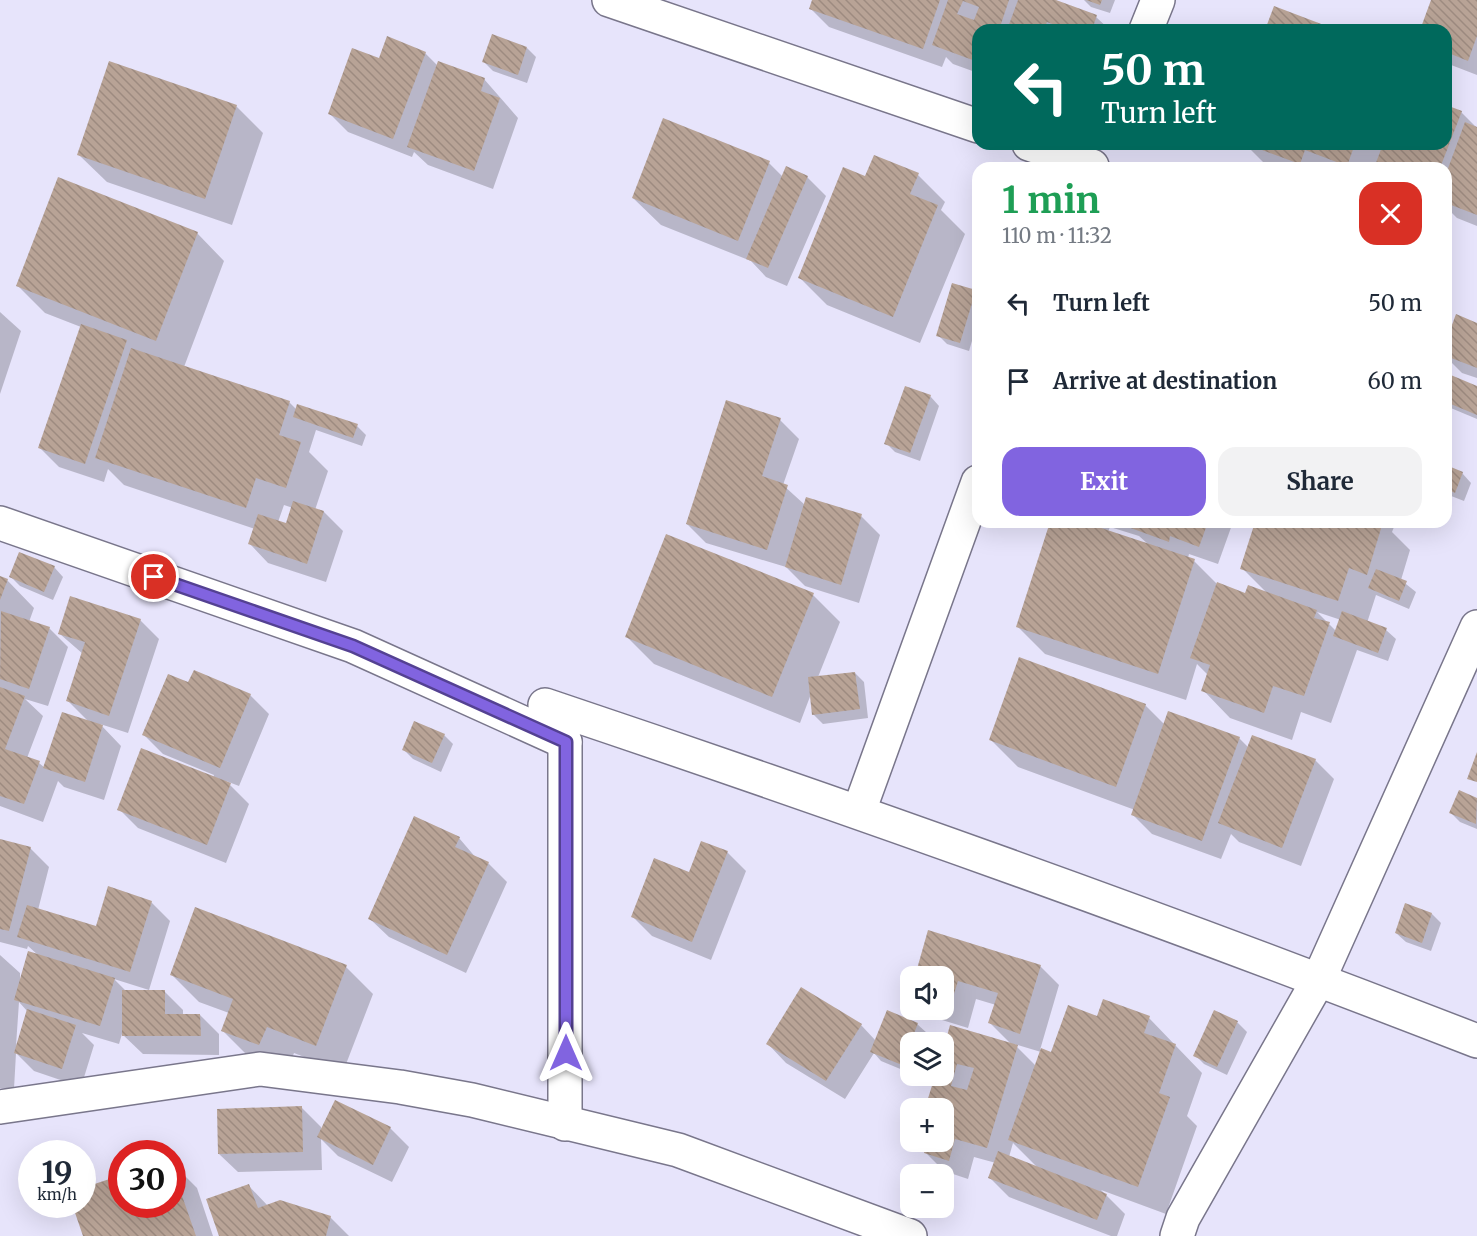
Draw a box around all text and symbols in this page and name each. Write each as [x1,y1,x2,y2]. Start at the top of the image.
text: 50 m [1101,44,1205,96]
icon: left [1002,48,1080,126]
text: Turn left [1101,96,1216,130]
text: 1 min [1002,178,1100,223]
button: close [1359,182,1422,245]
text: 110 m · 11:32 [1002,223,1112,248]
icon: left [1002,287,1035,320]
text: Turn left [1053,289,1150,317]
text: 50 m [1368,289,1422,317]
icon: arrive [1002,365,1035,398]
text: Arrive at destination [1053,367,1277,395]
text: 60 m [1368,367,1422,395]
button: Exit [1002,447,1206,516]
button: Share [1218,447,1422,516]
pin [128,551,179,602]
icon: arrive [137,560,170,593]
map controls [900,966,954,1218]
button: sound [900,966,954,1020]
position arrow [534,1021,598,1085]
button: layers [900,1032,954,1086]
button: + [900,1098,954,1152]
speed limit sign: 30 [108,1140,186,1218]
text: 19 [41,1153,73,1191]
button: − [900,1164,954,1218]
text: km/h [37,1185,77,1204]

